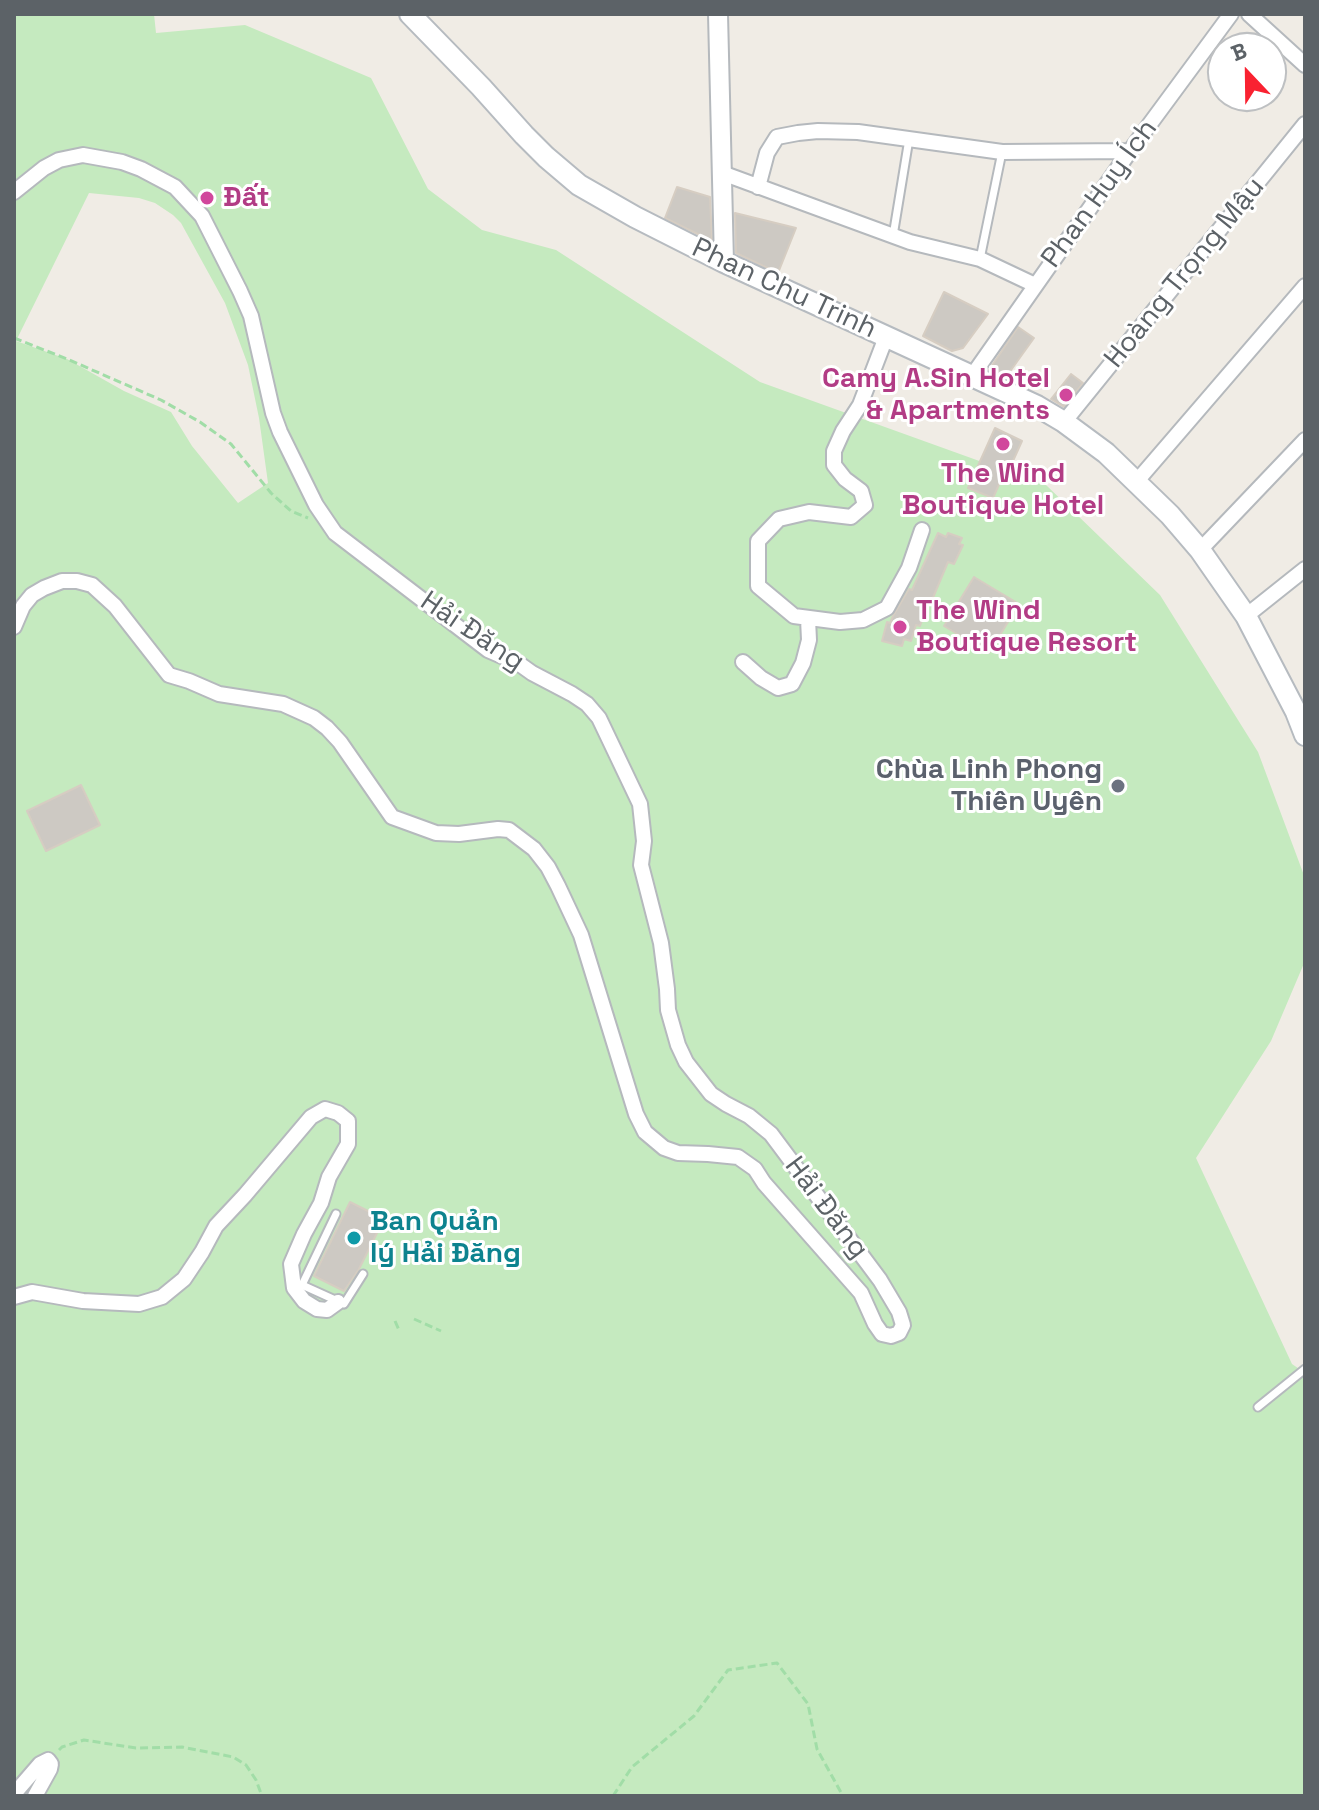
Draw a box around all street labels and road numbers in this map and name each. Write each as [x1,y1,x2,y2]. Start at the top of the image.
street label: Phan Huy Ích [1035,113,1165,275]
street label: Hoàng Trọng Mậu [1098,171,1272,375]
street label: Phan Chu Trinh [686,232,882,346]
street label: Hải Đăng [414,585,530,679]
street label: Hải Đăng [777,1151,875,1265]

